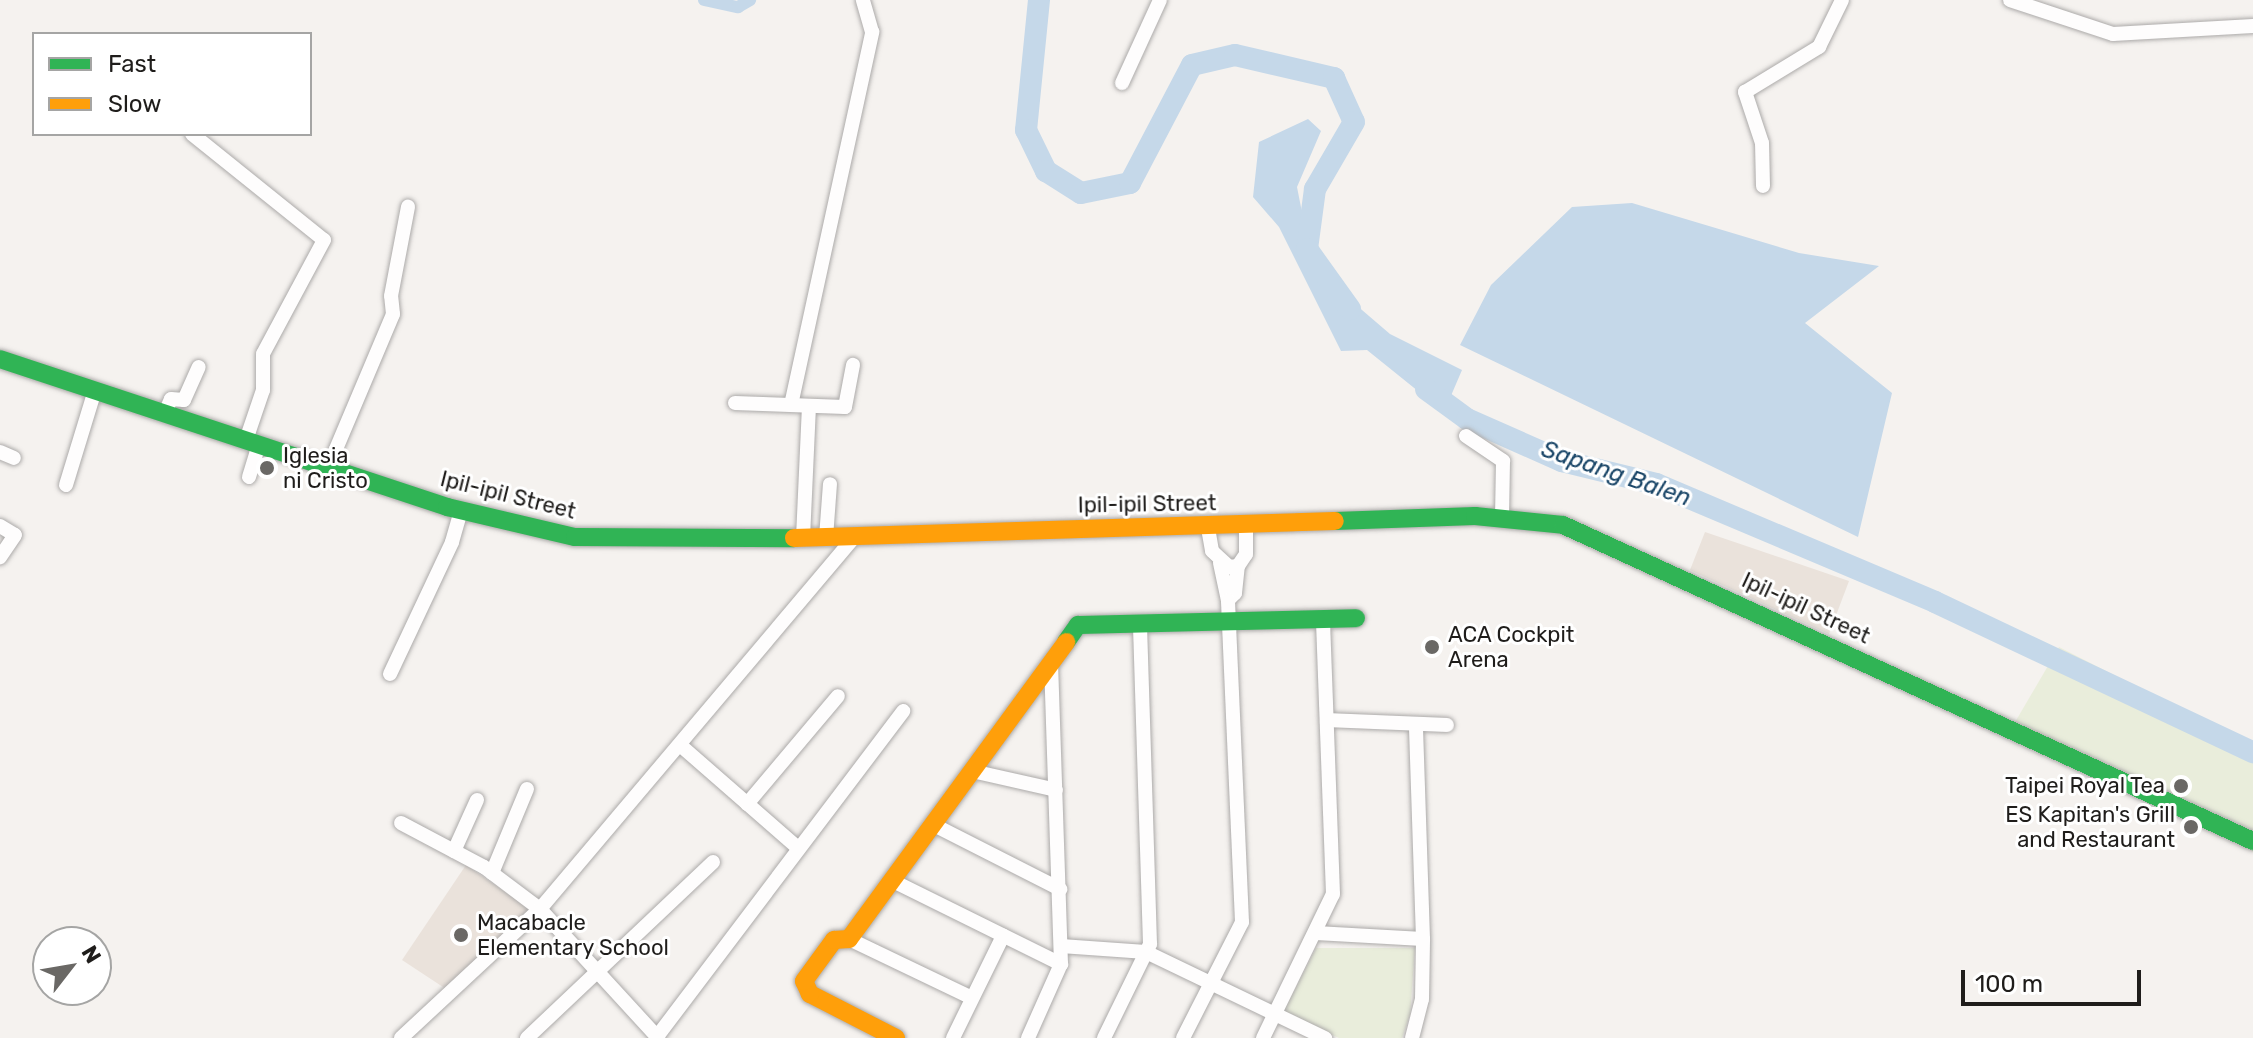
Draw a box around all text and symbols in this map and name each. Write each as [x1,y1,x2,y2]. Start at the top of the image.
legend [32,32,312,136]
text: Fast [108,50,156,78]
text: Slow [108,90,161,118]
water label: Sapang Balen [1538,435,1694,513]
place label: Iglesia ni Cristo [283,442,368,494]
marker: Iglesia ni Cristo [258,459,276,477]
street label: Ipil-ipil Street [438,465,578,525]
street label: Ipil-ipil Street [1078,490,1216,518]
street label: Ipil-ipil Street [1738,567,1874,649]
place label: ACA Cockpit Arena [1448,621,1575,672]
marker: ACA Cockpit Arena [1423,638,1441,656]
place label: Taipei Royal Tea [2005,773,2165,799]
marker: Taipei Royal Tea [2172,777,2190,795]
place label: ES Kapitan's Grill and Restaurant [2005,801,2175,852]
marker: ES Kapitan's Grill and Restaurant [2182,818,2200,836]
place label: Macabacle Elementary School [477,909,670,960]
north arrow [32,926,112,1006]
marker: Macabacle Elementary School [452,926,470,944]
text: N [76,941,107,968]
scale bar [1965,954,2145,1004]
text: 100 m [1975,970,2043,998]

